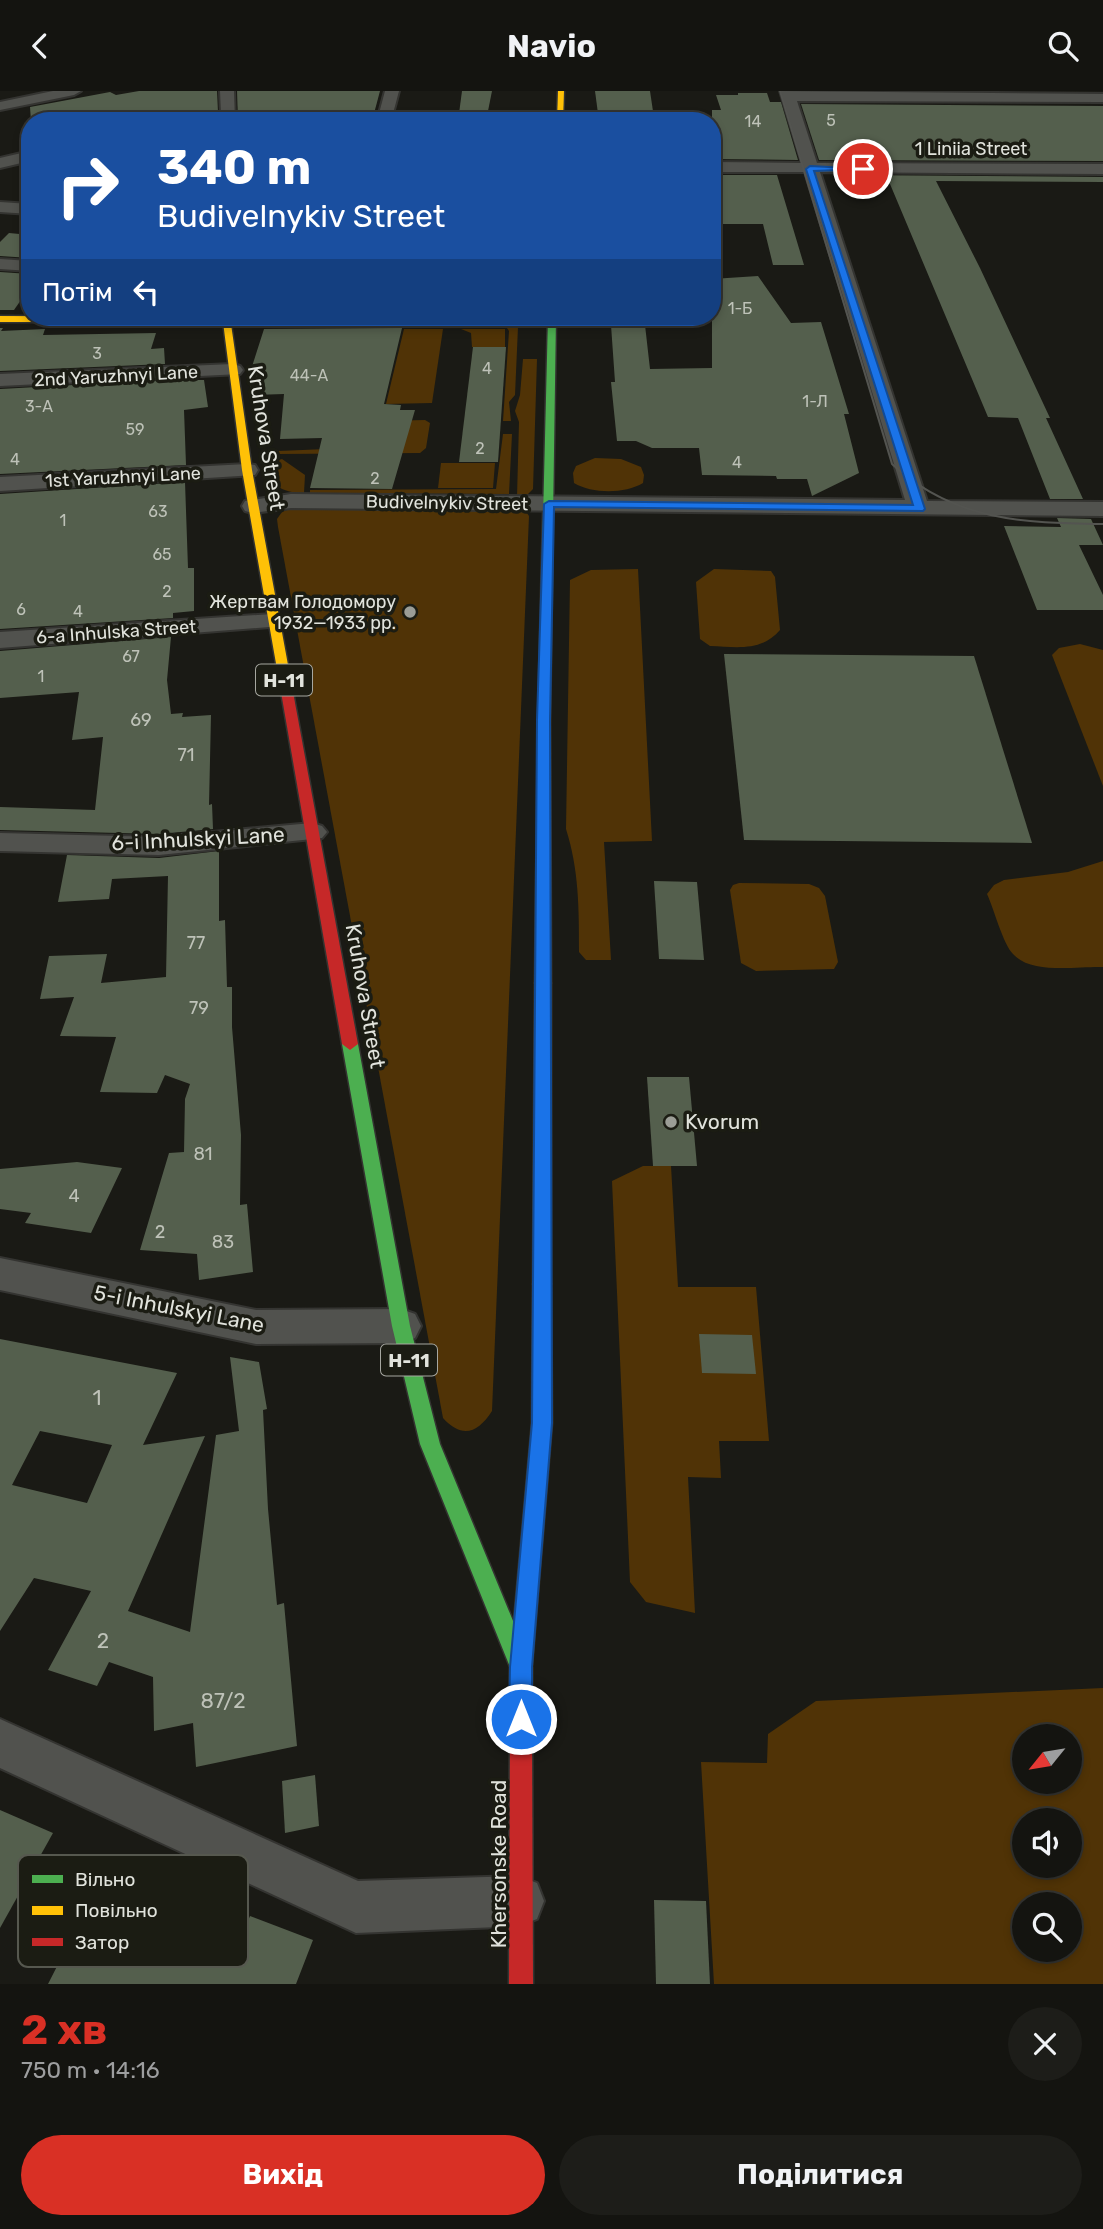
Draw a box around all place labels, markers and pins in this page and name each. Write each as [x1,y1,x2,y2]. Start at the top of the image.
pin [833,139,893,199]
place label: Жертвам Голодомору 1932—1933 рр. [209,591,396,634]
marker: Жертвам Голодомору 1932—1933 рр. [402,604,418,620]
place label: Kvorum [685,1109,759,1134]
marker: Kvorum [663,1114,679,1130]

